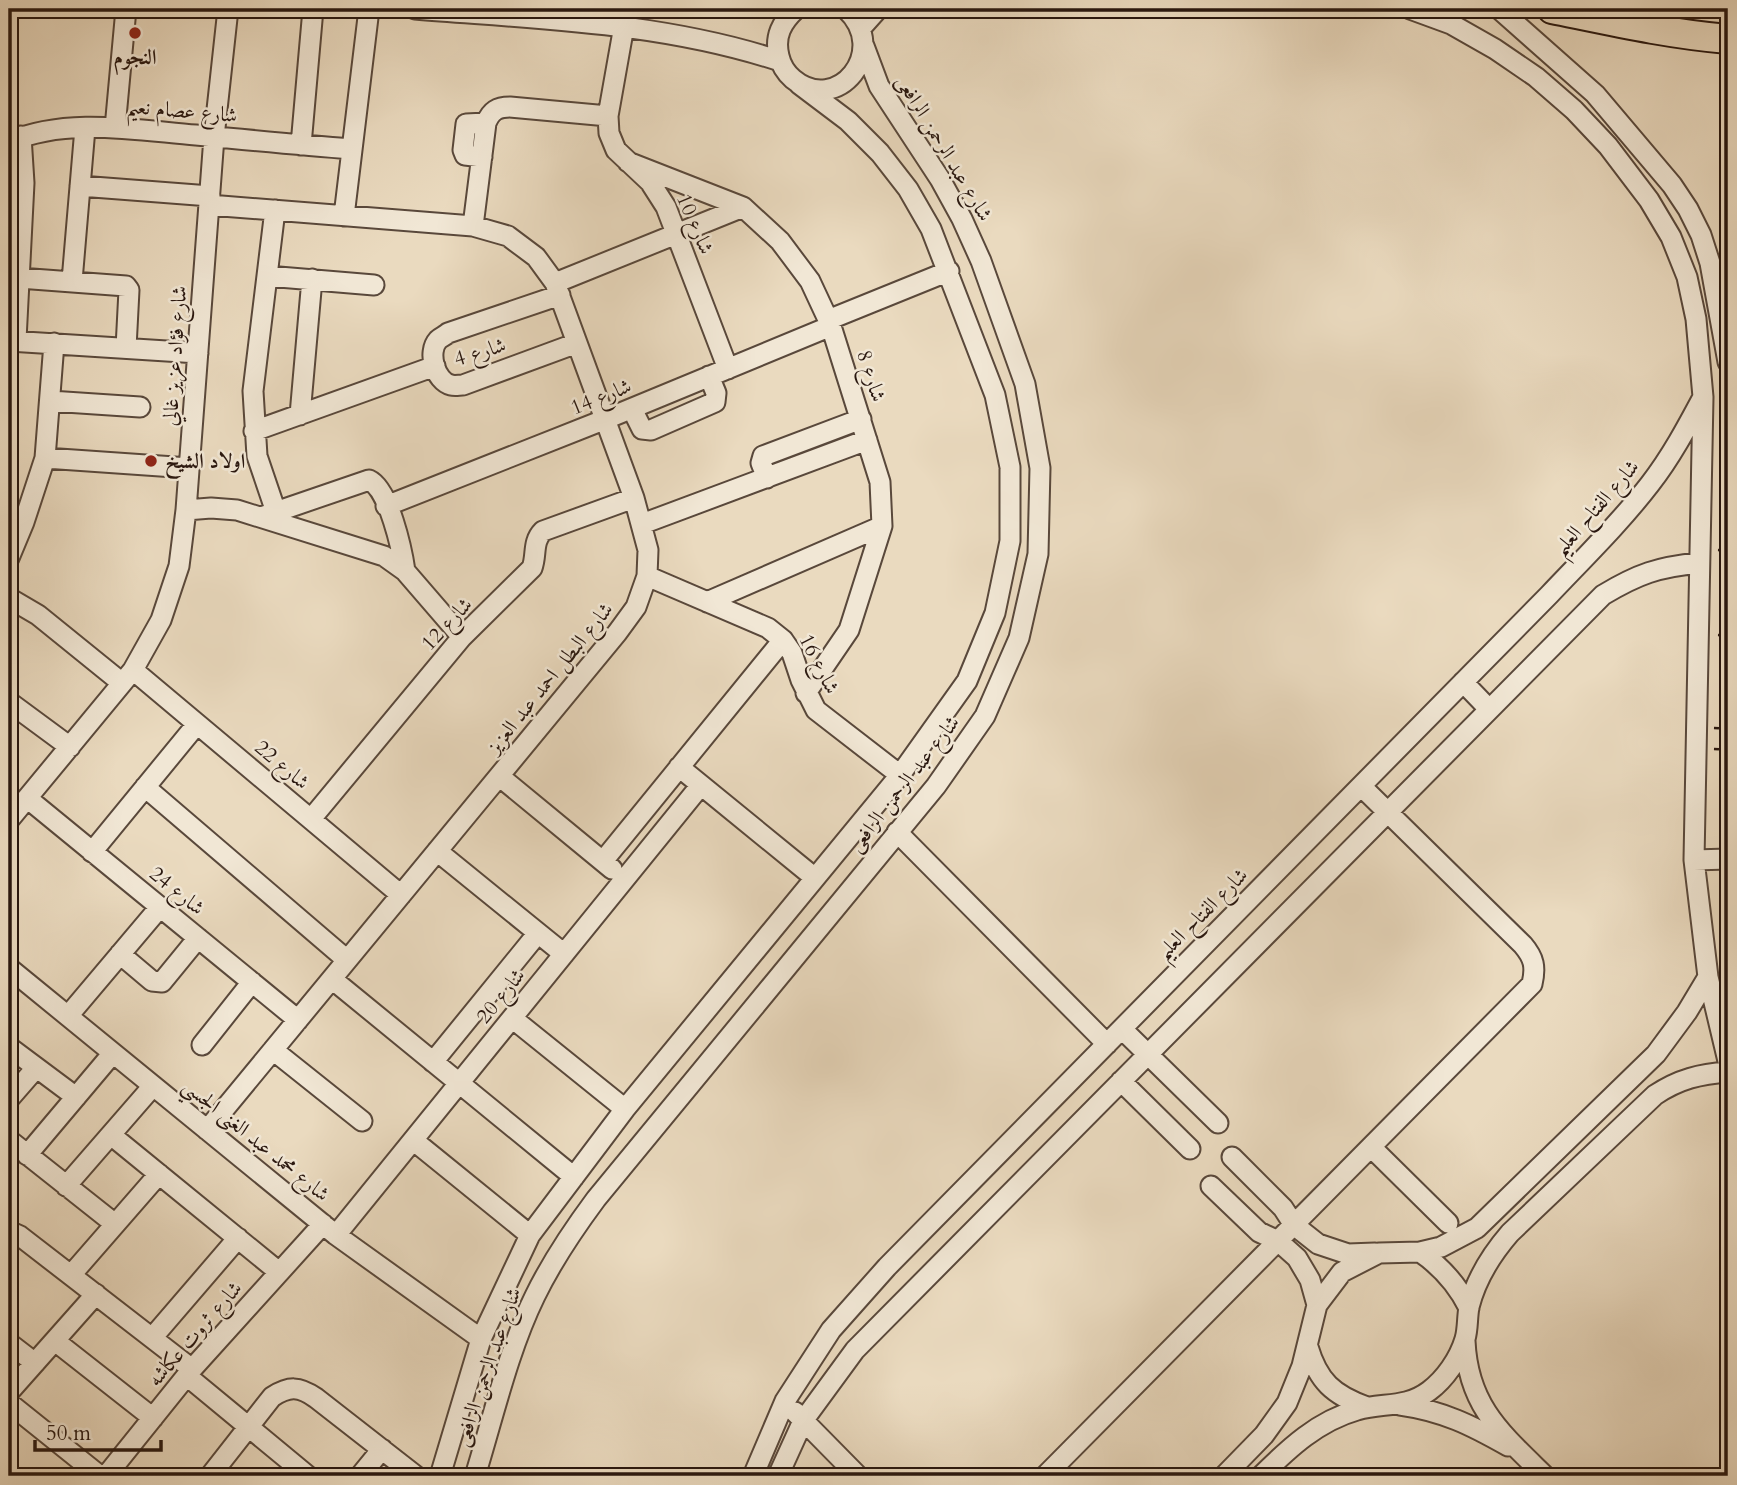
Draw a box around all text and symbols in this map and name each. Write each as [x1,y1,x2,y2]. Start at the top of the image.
marker: النجوم [127,25,143,41]
place label: النجوم [114,43,156,76]
street label: شارع عبد الرحمن الرافعى [886,69,999,228]
street label: شارع عصام نعيم [125,92,238,136]
street label: شارع 10 [666,189,721,260]
street label: شارع فؤاد عزيز غالي [156,285,197,427]
street label: شارع 4 [450,330,510,376]
street label: شارع 8 [846,346,893,407]
street label: شارع 14 [566,372,637,425]
place label: اولاد الشيخ [165,447,245,480]
marker: اولاد الشيخ [143,453,159,469]
street label: شارع الفتاح العليم [1546,453,1651,567]
street label: شارع 12 [415,591,481,659]
street label: شارع البطل احمد عبد العزيز [479,596,622,763]
street label: شارع 16 [789,629,846,700]
street label: شارع عبد الرحمن الرافعى [841,710,969,860]
street label: شارع 22 [246,733,316,799]
street label: شارع 24 [141,860,211,925]
street label: شارع الفتاح العليم [1149,861,1259,971]
street label: شارع 20 [470,962,535,1032]
street label: شارع محمد عبد الغنى الجسي [173,1072,336,1212]
street label: شارع ثروت عكاشه [141,1275,251,1395]
street label: شارع عبد الرحمن الرافعى [447,1284,532,1451]
scale bar [35,1408,161,1452]
text: 50 m [46,1419,91,1448]

